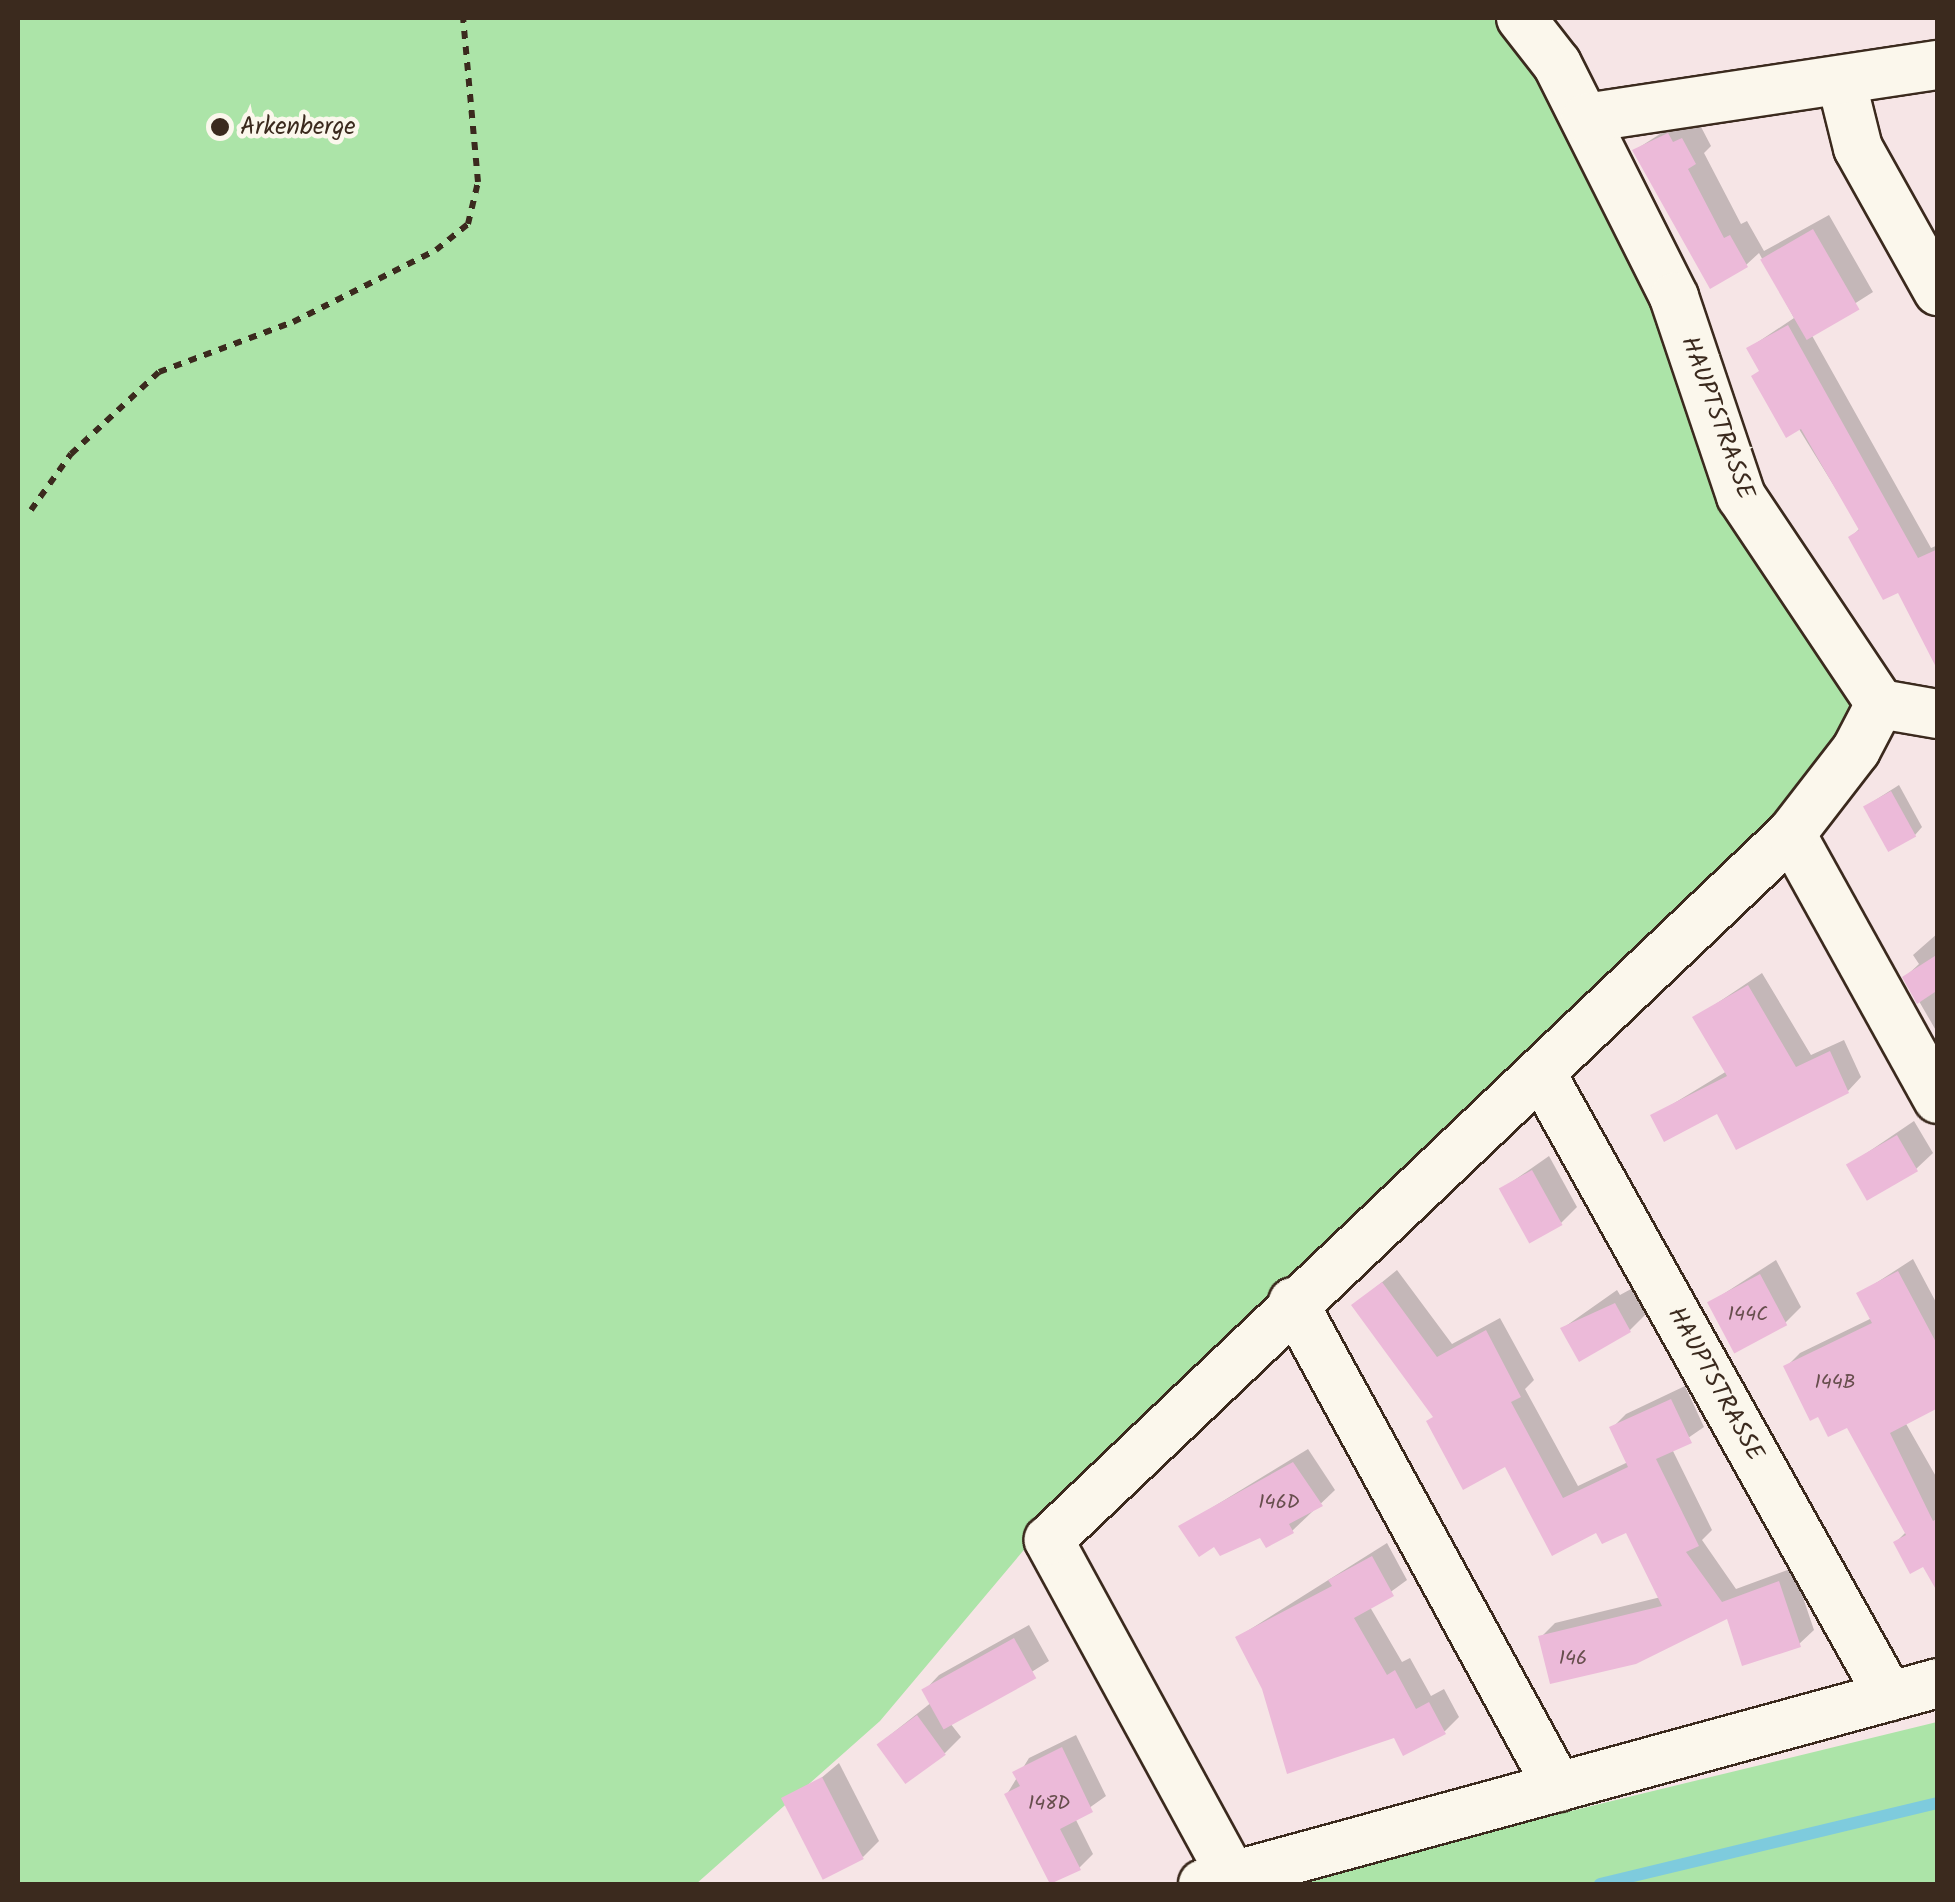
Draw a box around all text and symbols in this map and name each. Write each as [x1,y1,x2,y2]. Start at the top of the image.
place label: Arkenberge [240,112,356,142]
marker: Arkenberge [209,116,231,138]
street label: HAUPTSTRASSE [1674,332,1760,504]
street label: HAUPTSTRASSE [1660,1302,1770,1466]
house number: 144C [1728,1303,1768,1327]
house number: 144B [1814,1371,1856,1395]
house number: 146D [1258,1491,1300,1515]
house number: 146 [1559,1647,1587,1671]
house number: 148D [1028,1792,1070,1816]

